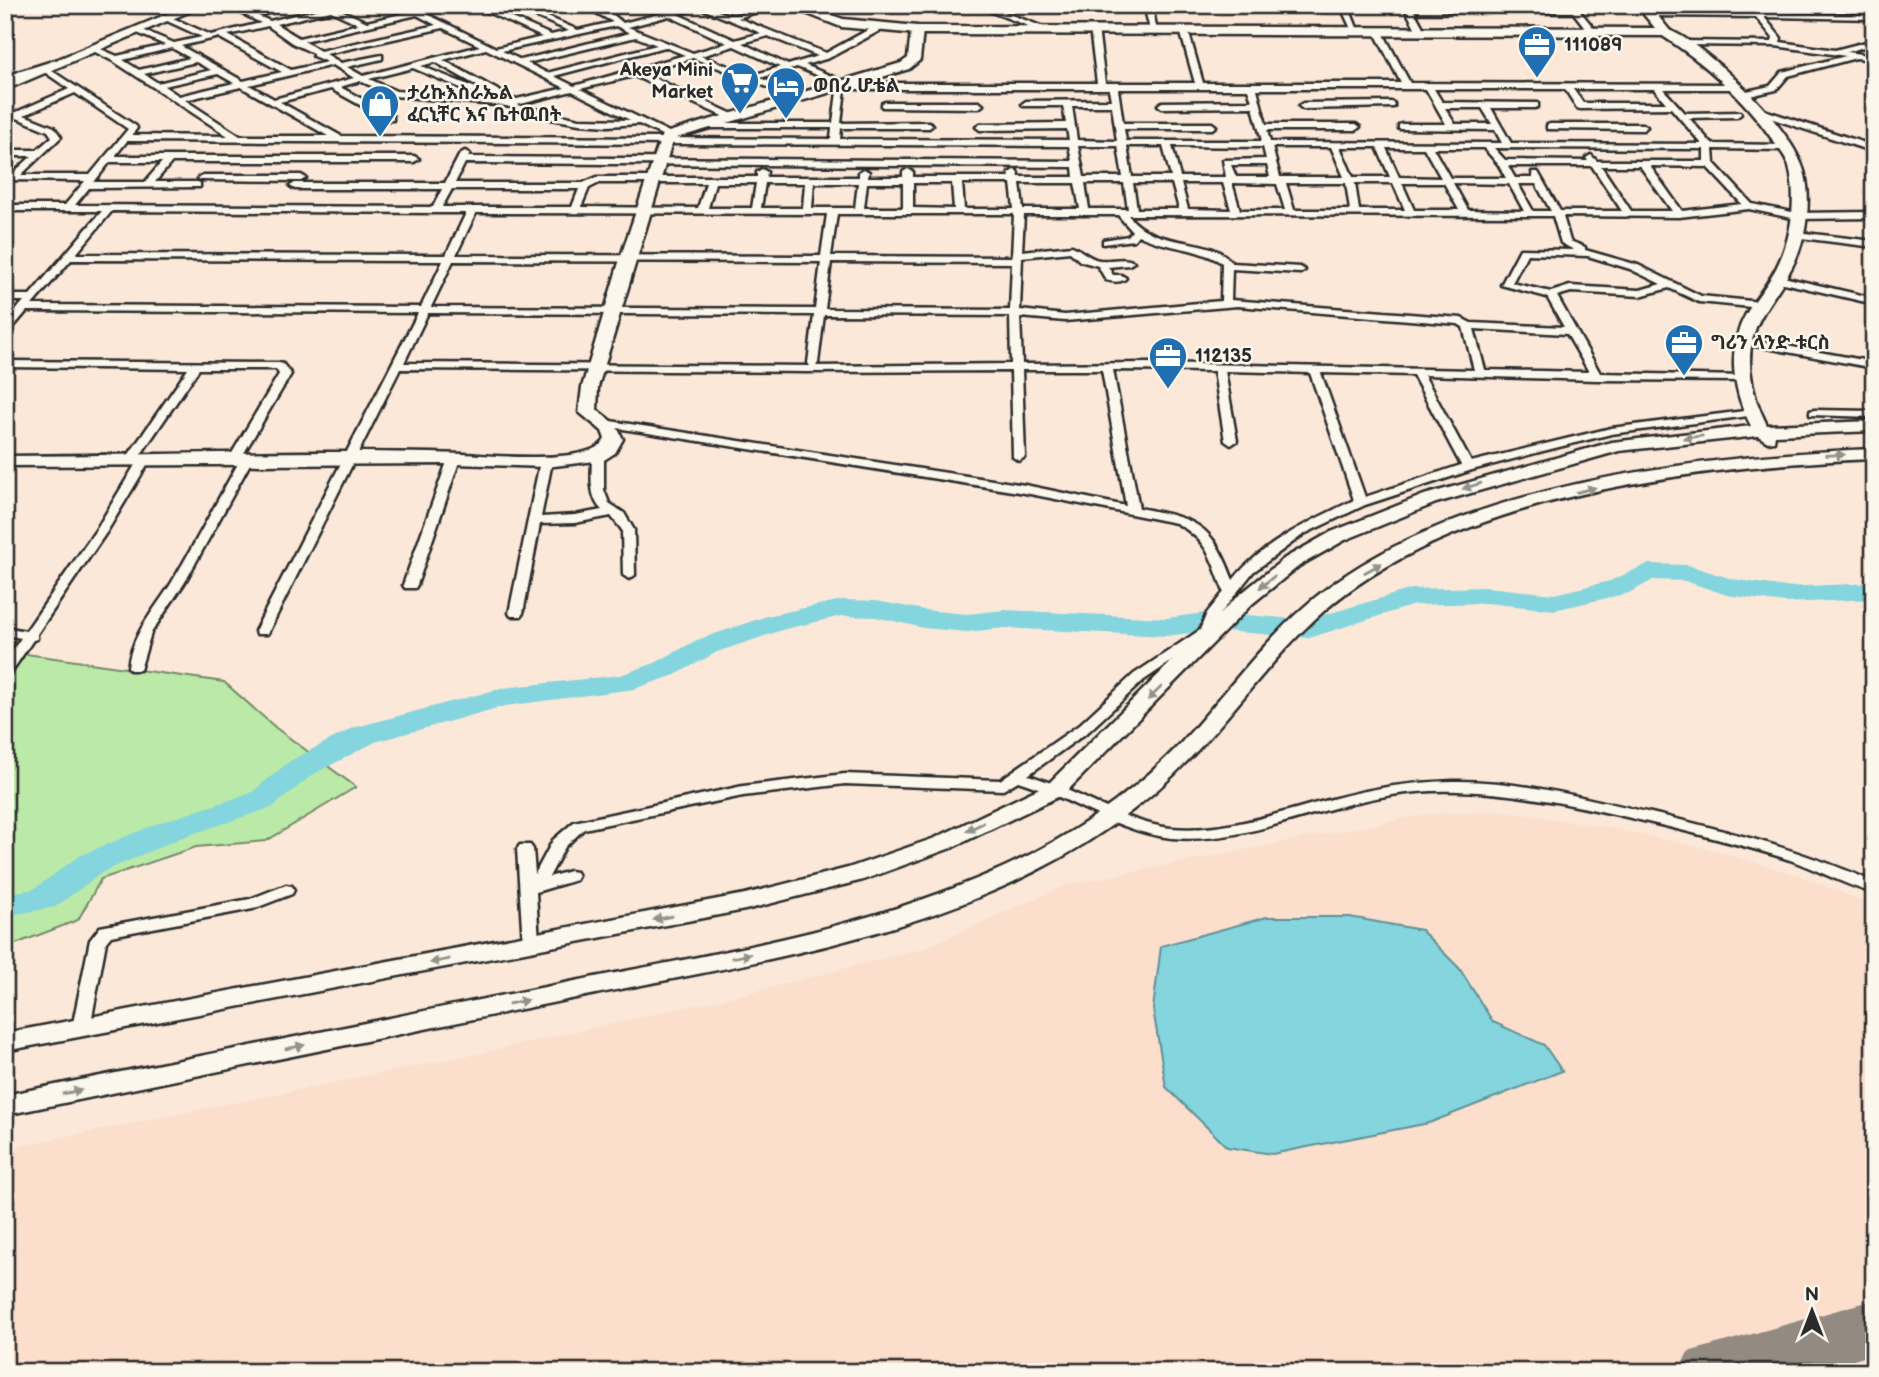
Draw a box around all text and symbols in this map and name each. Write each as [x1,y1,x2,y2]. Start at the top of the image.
office icon: 111089 [1516,24,1558,79]
place label: 111089 [1564,34,1622,57]
place label: Akeya Mini Market [619,59,714,104]
supermarket icon: Akeya Mini Market [719,60,761,115]
hotel icon: ወበሪ ሆቴል [765,65,807,120]
place label: ወበሪ ሆቴል [813,75,900,98]
place label: ታሪኩእስራኤል ፈርኒቸር እና ቤተዉበት [407,82,562,127]
shop icon: ታሪኩእስራኤል ፈርኒቸር እና ቤተዉበት [359,83,401,138]
office icon: ግሪን ላንድ ቱርስ [1663,322,1705,377]
place label: ግሪን ላንድ ቱርስ [1711,332,1830,355]
office icon: 112135 [1147,335,1189,390]
place label: 112135 [1195,345,1252,368]
one-way arrow [1682,431,1704,442]
one-way arrow [1824,449,1846,460]
one-way arrow [1461,482,1482,492]
one-way arrow [1575,484,1597,495]
one-way arrow [1363,562,1382,574]
one-way arrow [1259,574,1277,589]
one-way arrow [1146,684,1163,701]
one-way arrow [965,822,985,833]
one-way arrow [652,913,674,924]
one-way arrow [730,951,752,962]
one-way arrow [429,955,451,966]
one-way arrow [507,996,529,1007]
one-way arrow [284,1041,306,1052]
one-way arrow [61,1086,83,1097]
north arrow [1778,1276,1848,1346]
text: N [1805,1284,1819,1307]

